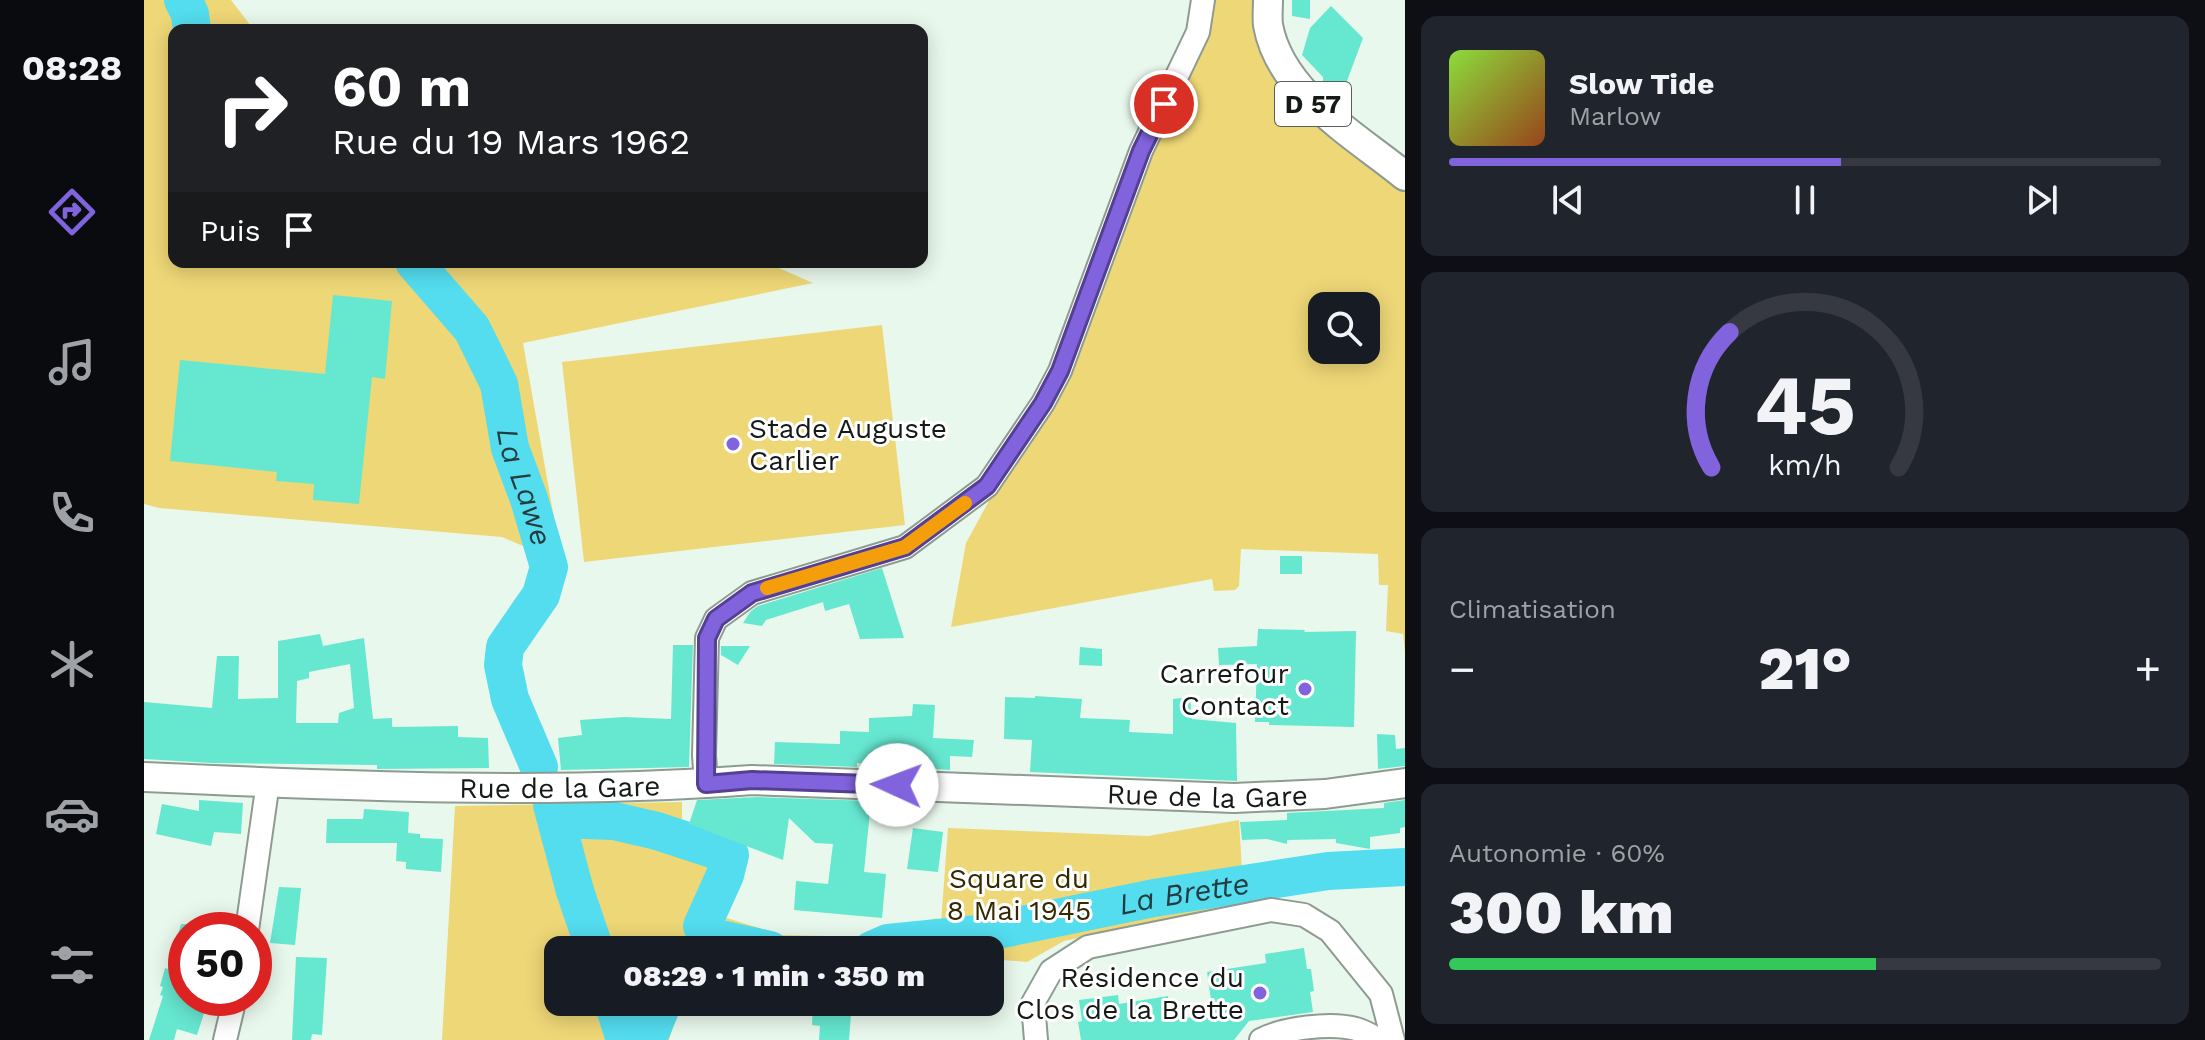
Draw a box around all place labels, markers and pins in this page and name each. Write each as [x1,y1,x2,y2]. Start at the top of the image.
pin [1130,70,1198,138]
place label: Stade Auguste Carlier [749,412,947,477]
marker: Stade Auguste Carlier [724,435,742,453]
place label: Carrefour Contact [1159,657,1289,722]
marker: Carrefour Contact [1296,680,1314,698]
place label: Résidence du Clos de la Brette [1016,961,1244,1026]
marker: Résidence du Clos de la Brette [1251,984,1269,1002]

